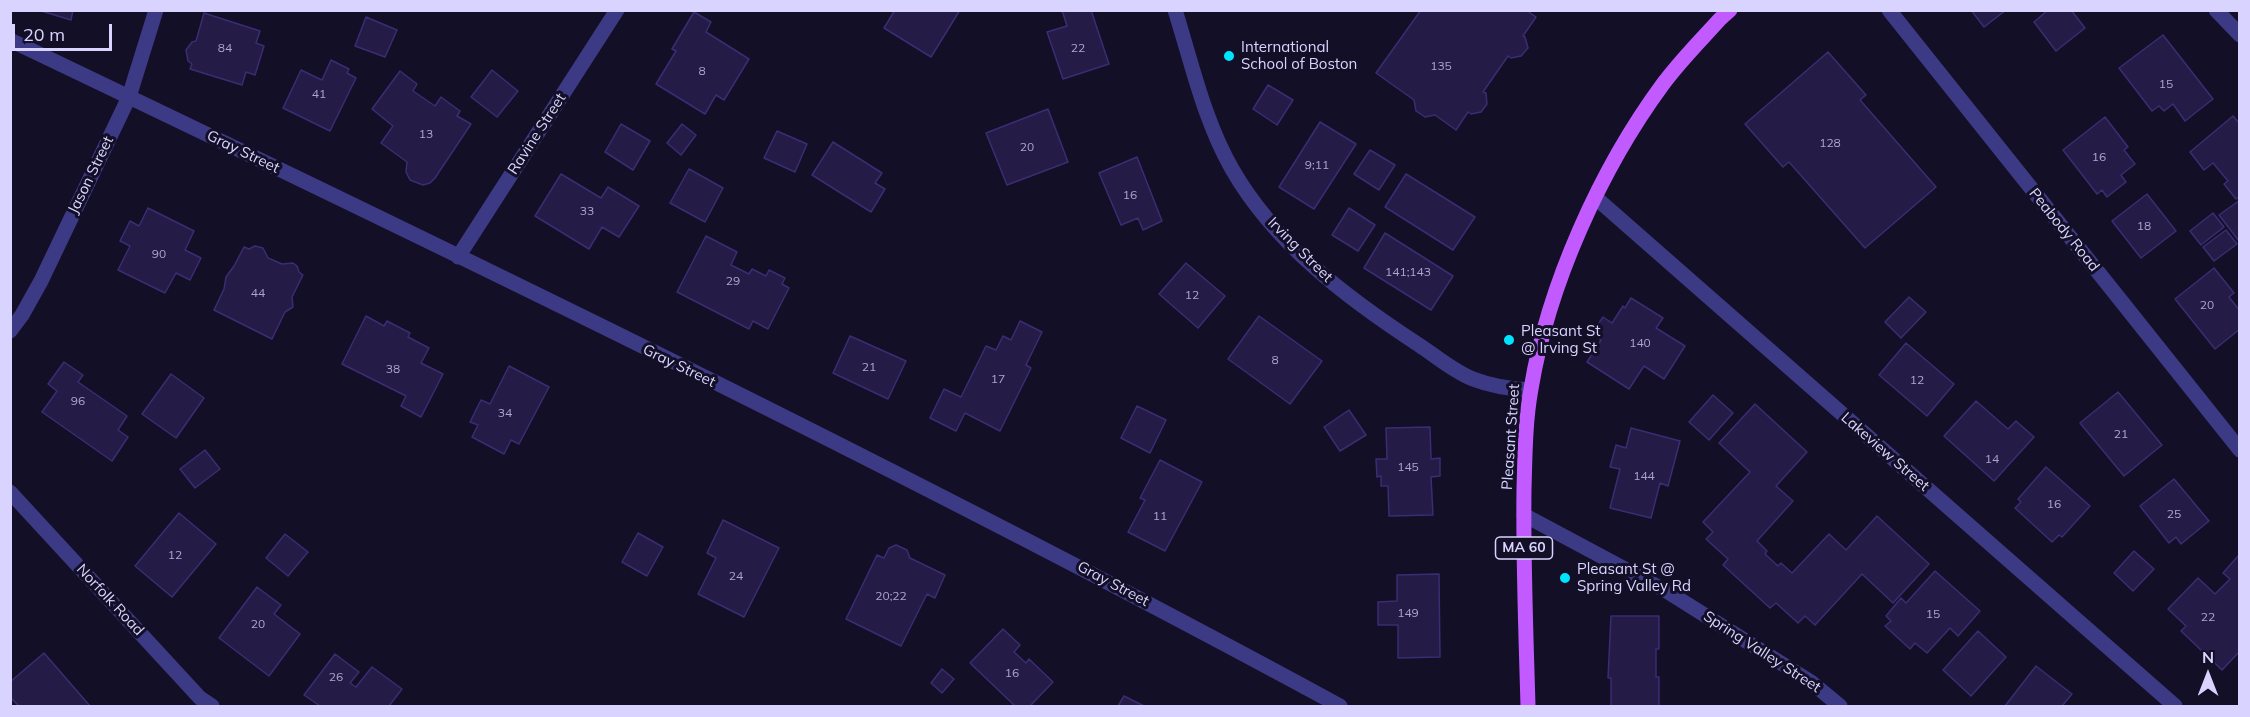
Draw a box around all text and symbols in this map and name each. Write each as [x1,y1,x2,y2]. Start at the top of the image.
scale bar [15,12,116,50]
text: 20 m [23,23,65,46]
place label: International School of Boston [1241,38,1357,73]
house number: 84 [218,41,232,55]
house number: 22 [1071,41,1085,55]
marker: International School of Boston [1222,49,1236,63]
house number: 135 [1430,59,1452,73]
house number: 8 [698,64,706,78]
house number: 15 [2159,77,2173,91]
house number: 41 [312,87,326,101]
street label: Ravine Street [504,90,570,178]
street label: Gray Street [204,127,282,177]
house number: 13 [419,127,433,141]
street label: Jason Street [64,133,118,217]
house number: 128 [1819,136,1841,150]
house number: 20 [1020,140,1034,154]
house number: 16 [2092,150,2106,164]
house number: 9;11 [1305,158,1329,172]
street label: Peabody Road [2025,185,2103,275]
house number: 16 [1123,188,1137,202]
house number: 33 [580,204,594,218]
street label: Irving Street [1264,214,1336,286]
house number: 18 [2137,219,2151,233]
house number: 90 [152,247,166,261]
house number: 141;143 [1385,265,1431,279]
house number: 29 [726,274,740,288]
house number: 44 [251,286,265,300]
house number: 12 [1185,288,1199,302]
house number: 20 [2200,298,2214,312]
place label: Pleasant St @ Irving St [1521,322,1600,357]
marker: Pleasant St @ Irving St [1502,333,1516,347]
house number: 140 [1629,336,1651,350]
street label: Gray Street [640,341,718,391]
house number: 8 [1271,353,1279,367]
house number: 21 [862,360,876,374]
house number: 38 [386,362,400,376]
house number: 17 [991,372,1005,386]
house number: 12 [1910,373,1924,387]
street label: Pleasant Street [1498,383,1524,491]
house number: 96 [71,394,85,408]
house number: 34 [498,406,512,420]
street label: Lakeview Street [1837,409,1933,495]
house number: 21 [2114,427,2128,441]
house number: 14 [1985,452,1999,466]
house number: 145 [1397,460,1419,474]
house number: 144 [1633,469,1655,483]
house number: 16 [2047,497,2061,511]
house number: 25 [2167,507,2181,521]
house number: 11 [1153,509,1167,523]
road number: MA 60 [1496,537,1552,559]
house number: 12 [168,548,182,562]
street label: Gray Street [1074,558,1152,610]
place label: Pleasant St @ Spring Valley Rd [1577,560,1691,595]
street label: Norfolk Road [72,561,148,639]
house number: 24 [729,569,743,583]
marker: Pleasant St @ Spring Valley Rd [1558,571,1572,585]
house number: 20;22 [875,589,907,603]
house number: 149 [1397,606,1419,620]
street label: Spring Valley Street [1700,607,1824,697]
house number: 15 [1926,607,1940,621]
house number: 22 [2201,610,2215,624]
house number: 20 [251,617,265,631]
north arrow [2178,645,2238,705]
text: N [2202,647,2214,667]
house number: 16 [1005,666,1019,680]
house number: 26 [329,670,343,684]

